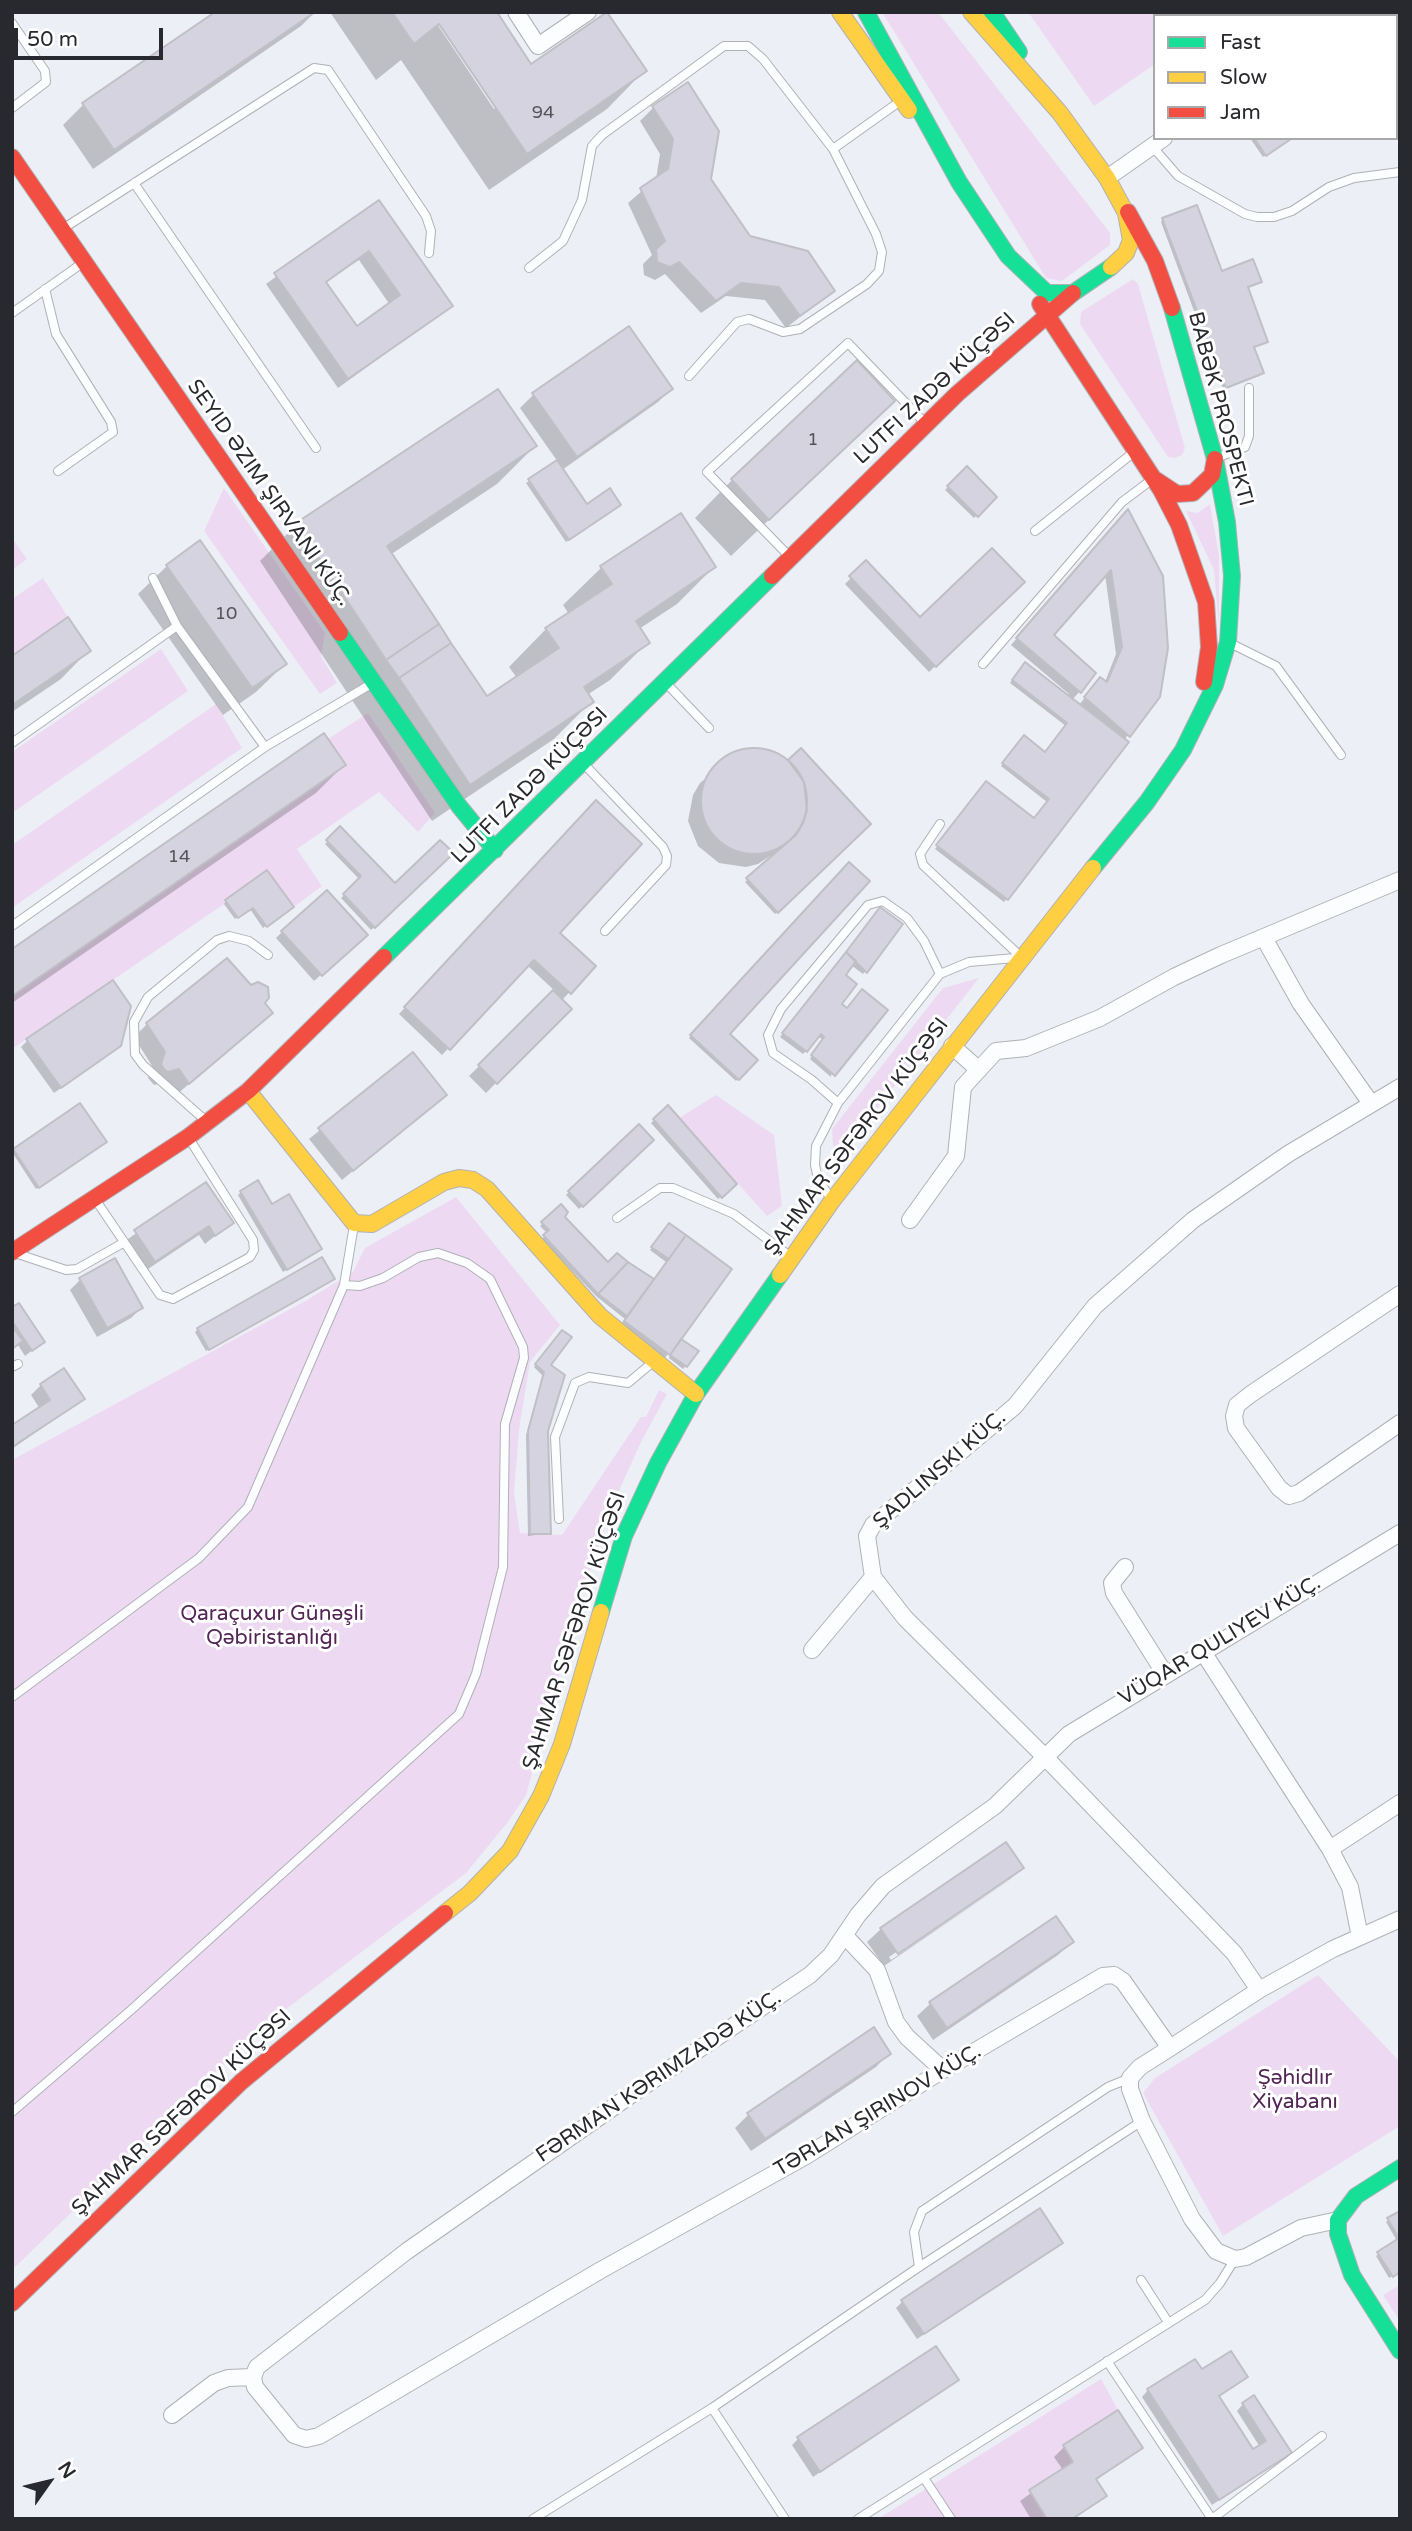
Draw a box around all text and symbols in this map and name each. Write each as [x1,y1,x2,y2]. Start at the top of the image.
scale bar [18,14,166,58]
legend [1153,14,1398,140]
text: 50 m [27,27,78,52]
text: Fast [1220,30,1261,55]
text: Slow [1220,65,1267,90]
text: Jam [1220,100,1261,125]
house number: 94 [532,102,554,124]
street label: LUTFI ZADƏ KÜÇƏSI [849,308,1021,470]
street label: BABƏK PROSPEKTI [1182,309,1258,509]
street label: SEYID ƏZIM ŞIRVANI KÜÇ. [181,375,357,611]
house number: 1 [807,429,819,451]
house number: 10 [215,603,237,625]
street label: LUTFI ZADƏ KÜÇƏSI [446,702,614,870]
house number: 14 [168,846,190,868]
street label: ŞAHMAR SƏFƏROV KÜÇƏSI [759,1013,955,1261]
street label: ŞADLINSKI KÜÇ. [868,1405,1012,1535]
street label: ŞAHMAR SƏFƏROV KÜÇƏSI [518,1489,632,1773]
street label: VÜQAR QULIYEV KÜÇ. [1114,1571,1326,1711]
park label: Qaraçuxur Günəşli Qəbiristanlığı [180,1601,364,1651]
street label: FƏRMAN KƏRIMZADƏ KÜÇ. [532,1985,786,2169]
street label: ŞAHMAR SƏFƏROV KÜÇƏSI [67,2005,297,2221]
street label: TƏRLAN ŞIRINOV KÜÇ. [770,2039,986,2183]
park label: Şəhidlır Xiyabanı [1252,2065,1338,2115]
north arrow [14,2447,84,2517]
text: N [53,2458,80,2483]

